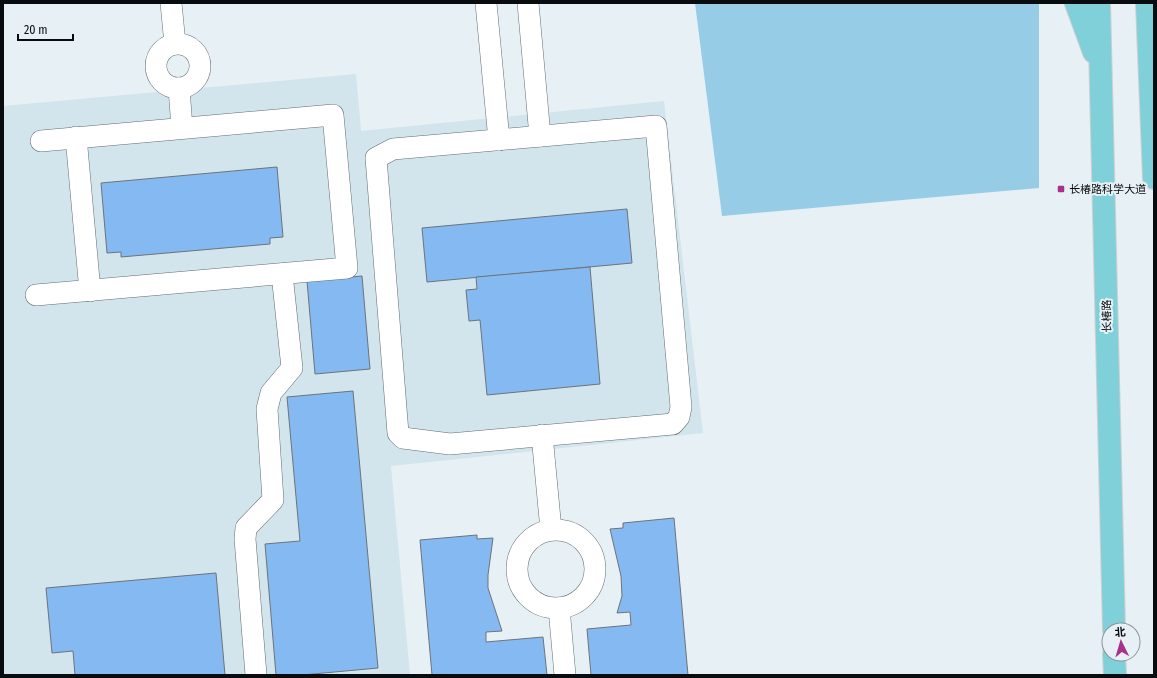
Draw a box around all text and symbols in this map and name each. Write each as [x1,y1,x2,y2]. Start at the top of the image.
scale bar [18,16,73,42]
text: 20 m [24,23,48,37]
place label: 长椿路科学大道 [1069,183,1146,196]
marker: 长椿路科学大道 [1056,184,1066,194]
street label: 长椿路 [1100,299,1114,333]
north arrow [1101,622,1141,662]
text: 北 [1114,626,1126,639]

